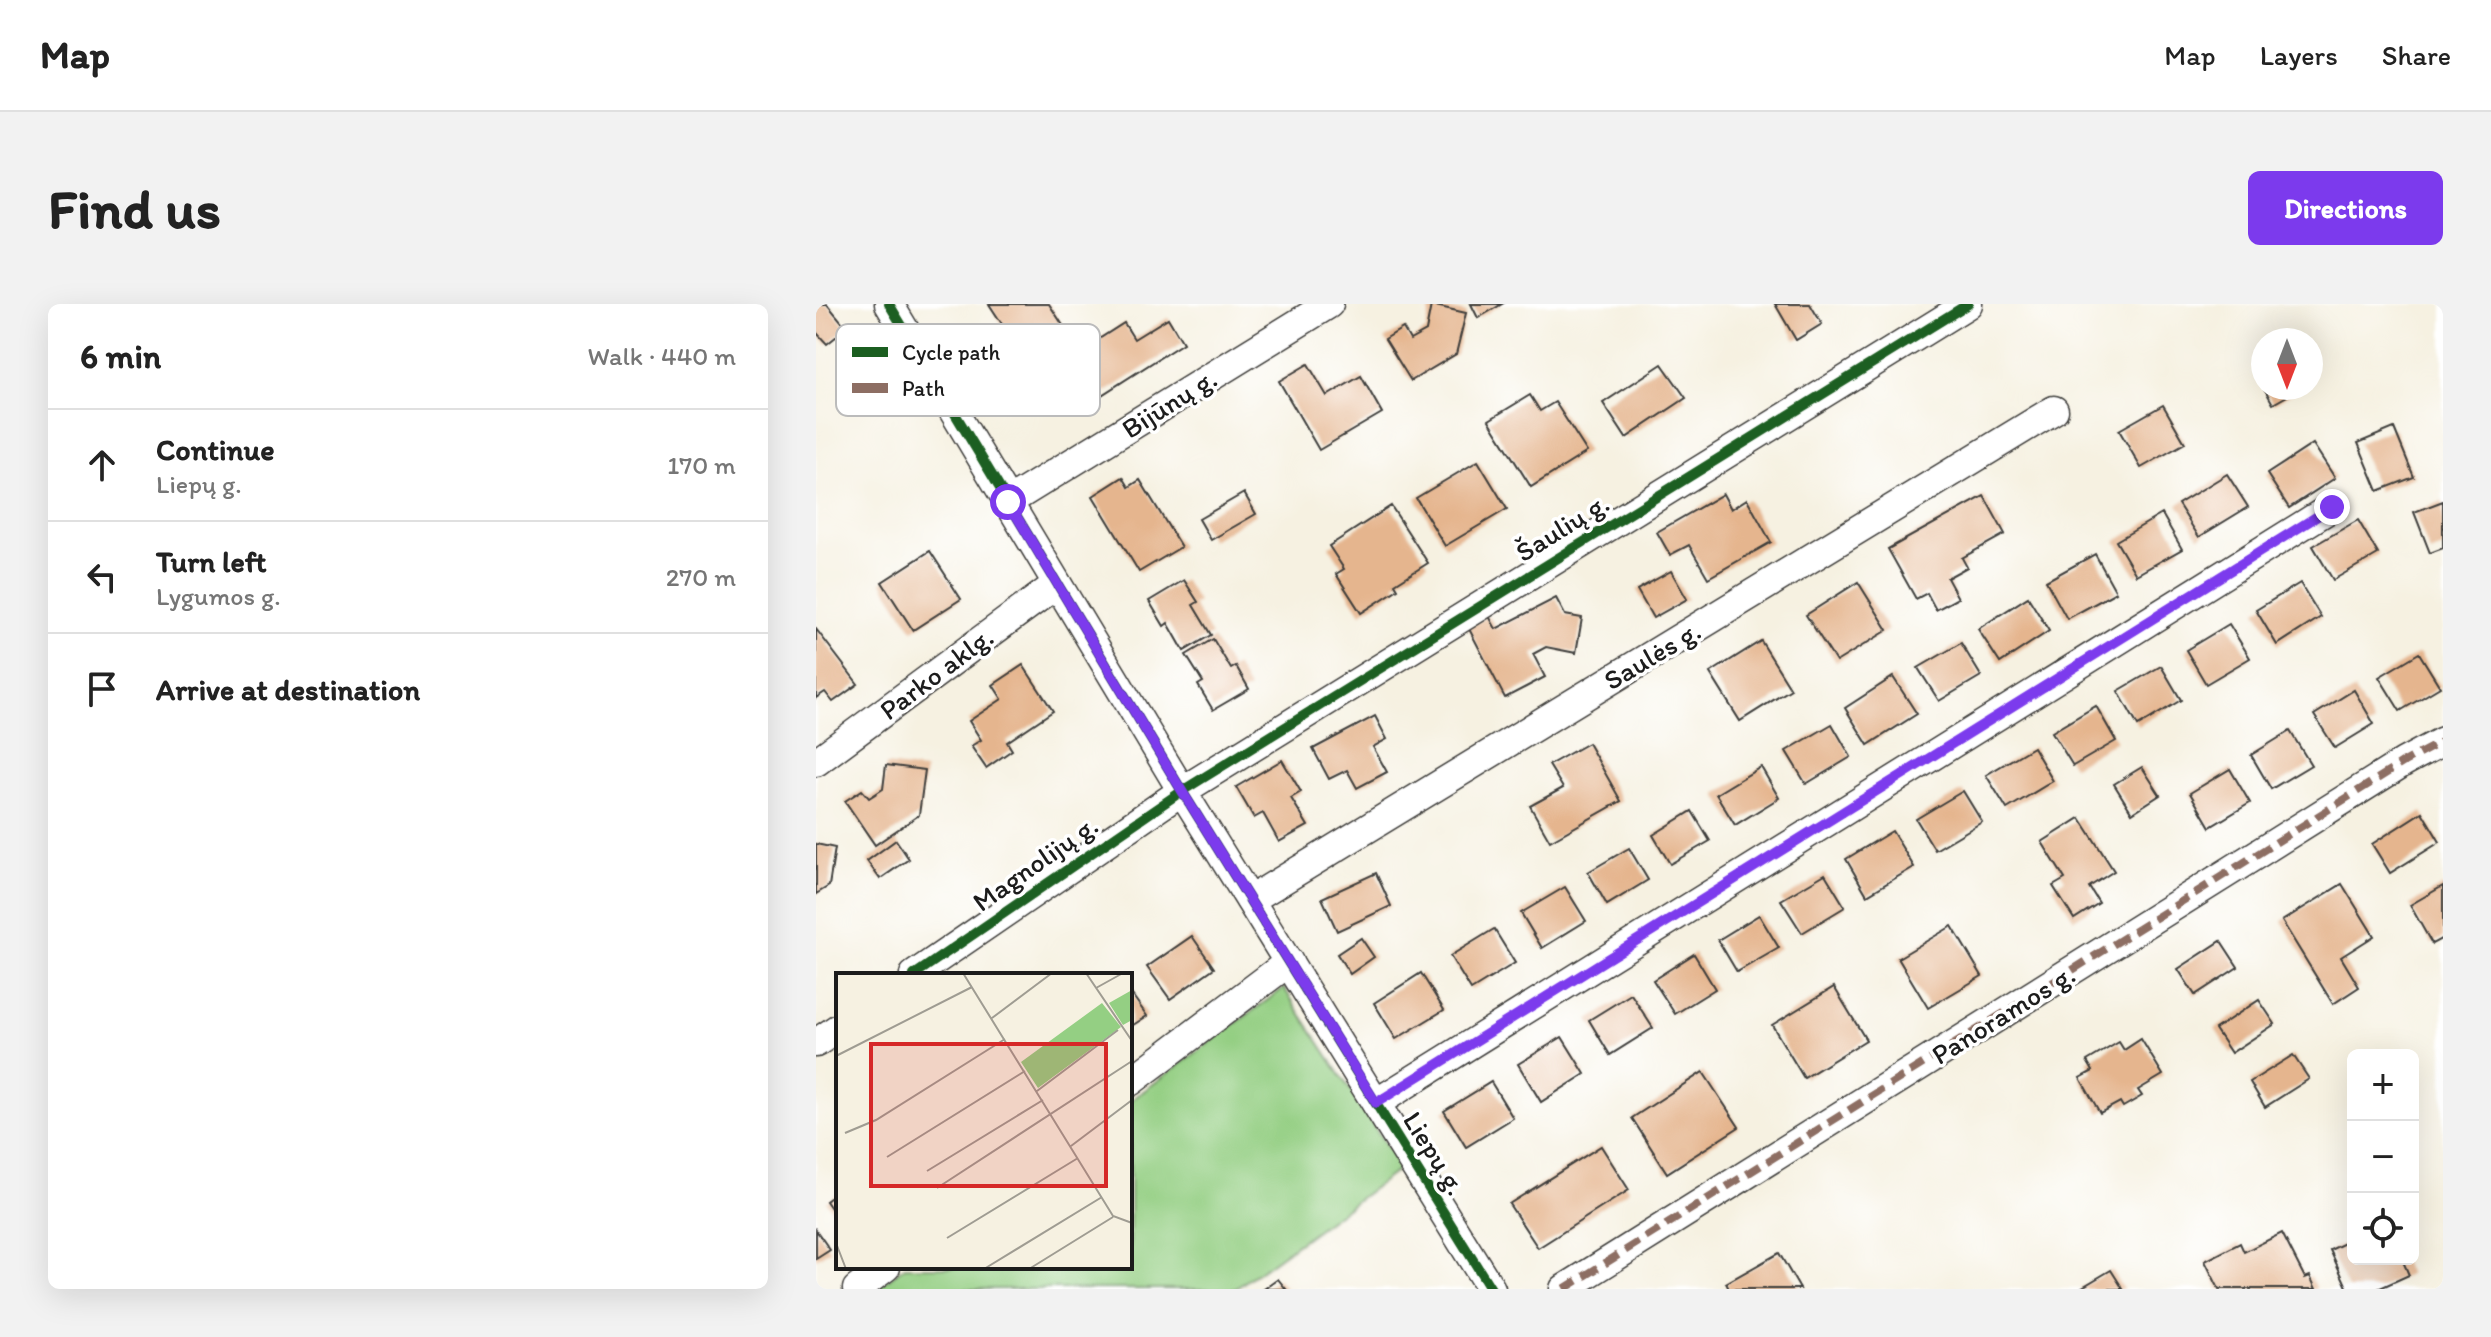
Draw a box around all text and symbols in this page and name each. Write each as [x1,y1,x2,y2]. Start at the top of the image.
text: Map [40,32,110,78]
text: Map [2164,38,2216,72]
text: Layers [2260,38,2338,72]
text: Share [2382,38,2451,72]
button: Directions [2248,171,2443,245]
text: Find us [48,175,221,242]
legend [836,324,1100,416]
north arrow [2251,328,2323,400]
text: 6 min [80,336,161,377]
text: Cycle path [902,339,1001,366]
text: Walk · 440 m [588,340,736,372]
street label: Bijūnų g. [1115,361,1223,445]
text: Path [902,375,945,402]
text: Continue [156,431,275,468]
icon: ahead [80,443,124,487]
text: 170 m [667,449,736,481]
text: Liepų g. [156,468,242,500]
route start [990,484,1026,520]
street label: Šaulių g. [1509,485,1615,569]
route end [2314,489,2350,525]
text: Turn left [156,543,267,580]
icon: left [80,555,124,599]
text: 270 m [666,561,736,593]
text: Lygumos g. [156,580,281,612]
street label: Saulės g. [1597,613,1707,697]
street label: Parko aklg. [872,619,1000,727]
icon: arrive [80,667,124,711]
text: Arrive at destination [156,671,420,708]
street label: Magnolijų g. [966,807,1104,919]
street label: Panoramos g. [1925,956,2081,1072]
inset map [836,973,1132,1269]
map controls [2347,1049,2419,1265]
button: + [2347,1049,2419,1121]
street label: Liepų g. [1396,1105,1474,1201]
button: − [2347,1121,2419,1193]
button: locate [2347,1193,2419,1265]

